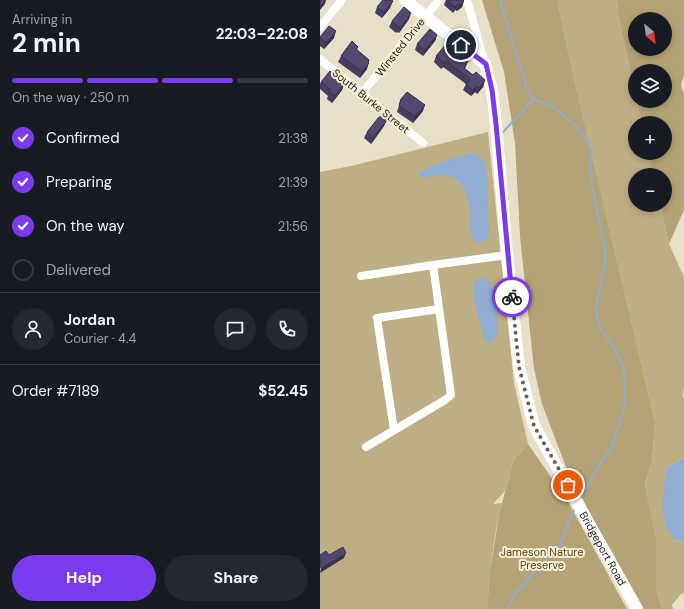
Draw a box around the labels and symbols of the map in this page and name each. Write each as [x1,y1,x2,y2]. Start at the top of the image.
north arrow [628,12,672,56]
street label: Winsted Drive [372,15,428,79]
pin [444,28,478,62]
street label: South Burke Street [330,66,412,136]
courier [492,277,532,317]
pin [551,468,585,502]
street label: Bridgeport Road [576,509,629,588]
park label: Jameson Nature Preserve [501,545,583,572]

